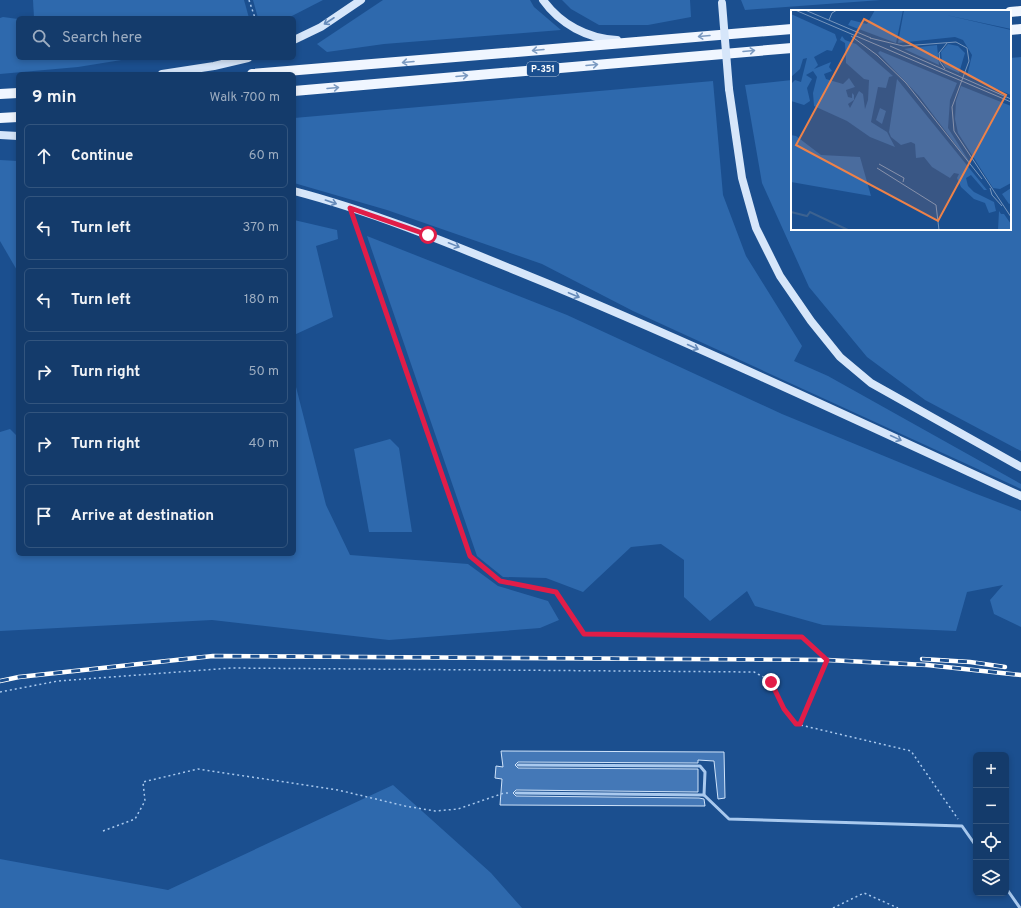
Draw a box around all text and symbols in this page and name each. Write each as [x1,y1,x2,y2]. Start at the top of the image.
inset map [791,10,1011,230]
search box [16,16,296,60]
one-way arrow [323,18,335,26]
icon: search [30,27,52,49]
text: Search here [62,29,142,48]
one-way arrow [698,32,711,40]
one-way arrow [532,47,545,54]
one-way arrow [742,48,755,55]
one-way arrow [402,58,415,66]
one-way arrow [585,61,598,68]
road number: Р-351 [527,62,559,76]
one-way arrow [455,73,468,80]
one-way arrow [326,84,339,92]
text: 9 min [32,87,76,109]
text: Walk · 700 m [210,90,280,106]
icon: ahead [33,145,55,167]
text: Continue [71,147,133,166]
text: 60 m [249,148,279,164]
one-way arrow [325,199,338,206]
icon: left [33,217,55,239]
text: Turn left [71,219,131,238]
text: 370 m [242,220,279,236]
route start [419,226,437,244]
one-way arrow [447,242,459,250]
icon: left [33,289,55,311]
text: Turn left [71,291,131,310]
text: 180 m [244,292,279,308]
one-way arrow [567,292,579,299]
one-way arrow [687,344,699,351]
icon: right [33,361,55,383]
text: Turn right [71,363,140,382]
text: 50 m [249,364,279,380]
icon: right [33,433,55,455]
text: Turn right [71,435,140,454]
one-way arrow [890,435,902,442]
text: 40 m [249,436,279,452]
icon: arrive [33,505,55,527]
text: Arrive at destination [71,507,214,526]
route end [762,673,780,691]
map controls [973,752,1009,896]
button: + [973,752,1009,788]
button: − [973,788,1009,824]
button: locate [973,824,1009,860]
button: layers [973,860,1009,896]

